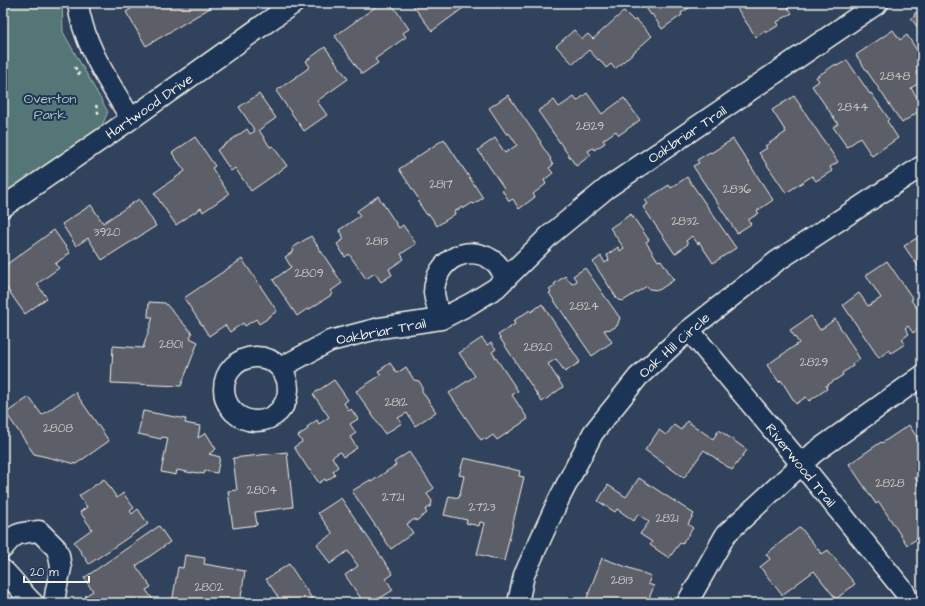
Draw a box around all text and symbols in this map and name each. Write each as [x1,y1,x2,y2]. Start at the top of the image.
house number: 2848 [880,68,911,85]
street label: Hartwood Drive [102,69,198,144]
park label: Overton Park [24,89,76,125]
house number: 2844 [838,99,868,116]
street label: Oakbriar Trail [644,101,731,169]
house number: 2829 [576,118,604,135]
house number: 2817 [429,176,453,193]
house number: 2836 [723,181,752,198]
house number: 2832 [671,213,699,230]
house number: 3920 [93,224,121,241]
house number: 2813 [366,233,388,250]
house number: 2809 [294,265,324,282]
house number: 2824 [569,298,599,315]
street label: Oak Hill Circle [635,308,715,383]
street label: Oakbriar Trail [335,313,428,350]
house number: 2801 [159,336,183,353]
house number: 2820 [523,339,553,356]
house number: 2829 [800,354,828,371]
house number: 2812 [384,394,408,411]
house number: 2808 [43,420,73,437]
street label: Riverwood Trail [760,420,840,512]
house number: 2828 [875,475,905,492]
house number: 2804 [247,482,277,499]
house number: 2721 [382,489,405,506]
house number: 2723 [468,499,496,516]
house number: 2821 [655,510,679,527]
scale bar [24,558,89,584]
text: 20 m [30,564,59,581]
house number: 2813 [611,572,633,589]
house number: 2802 [194,579,224,596]

